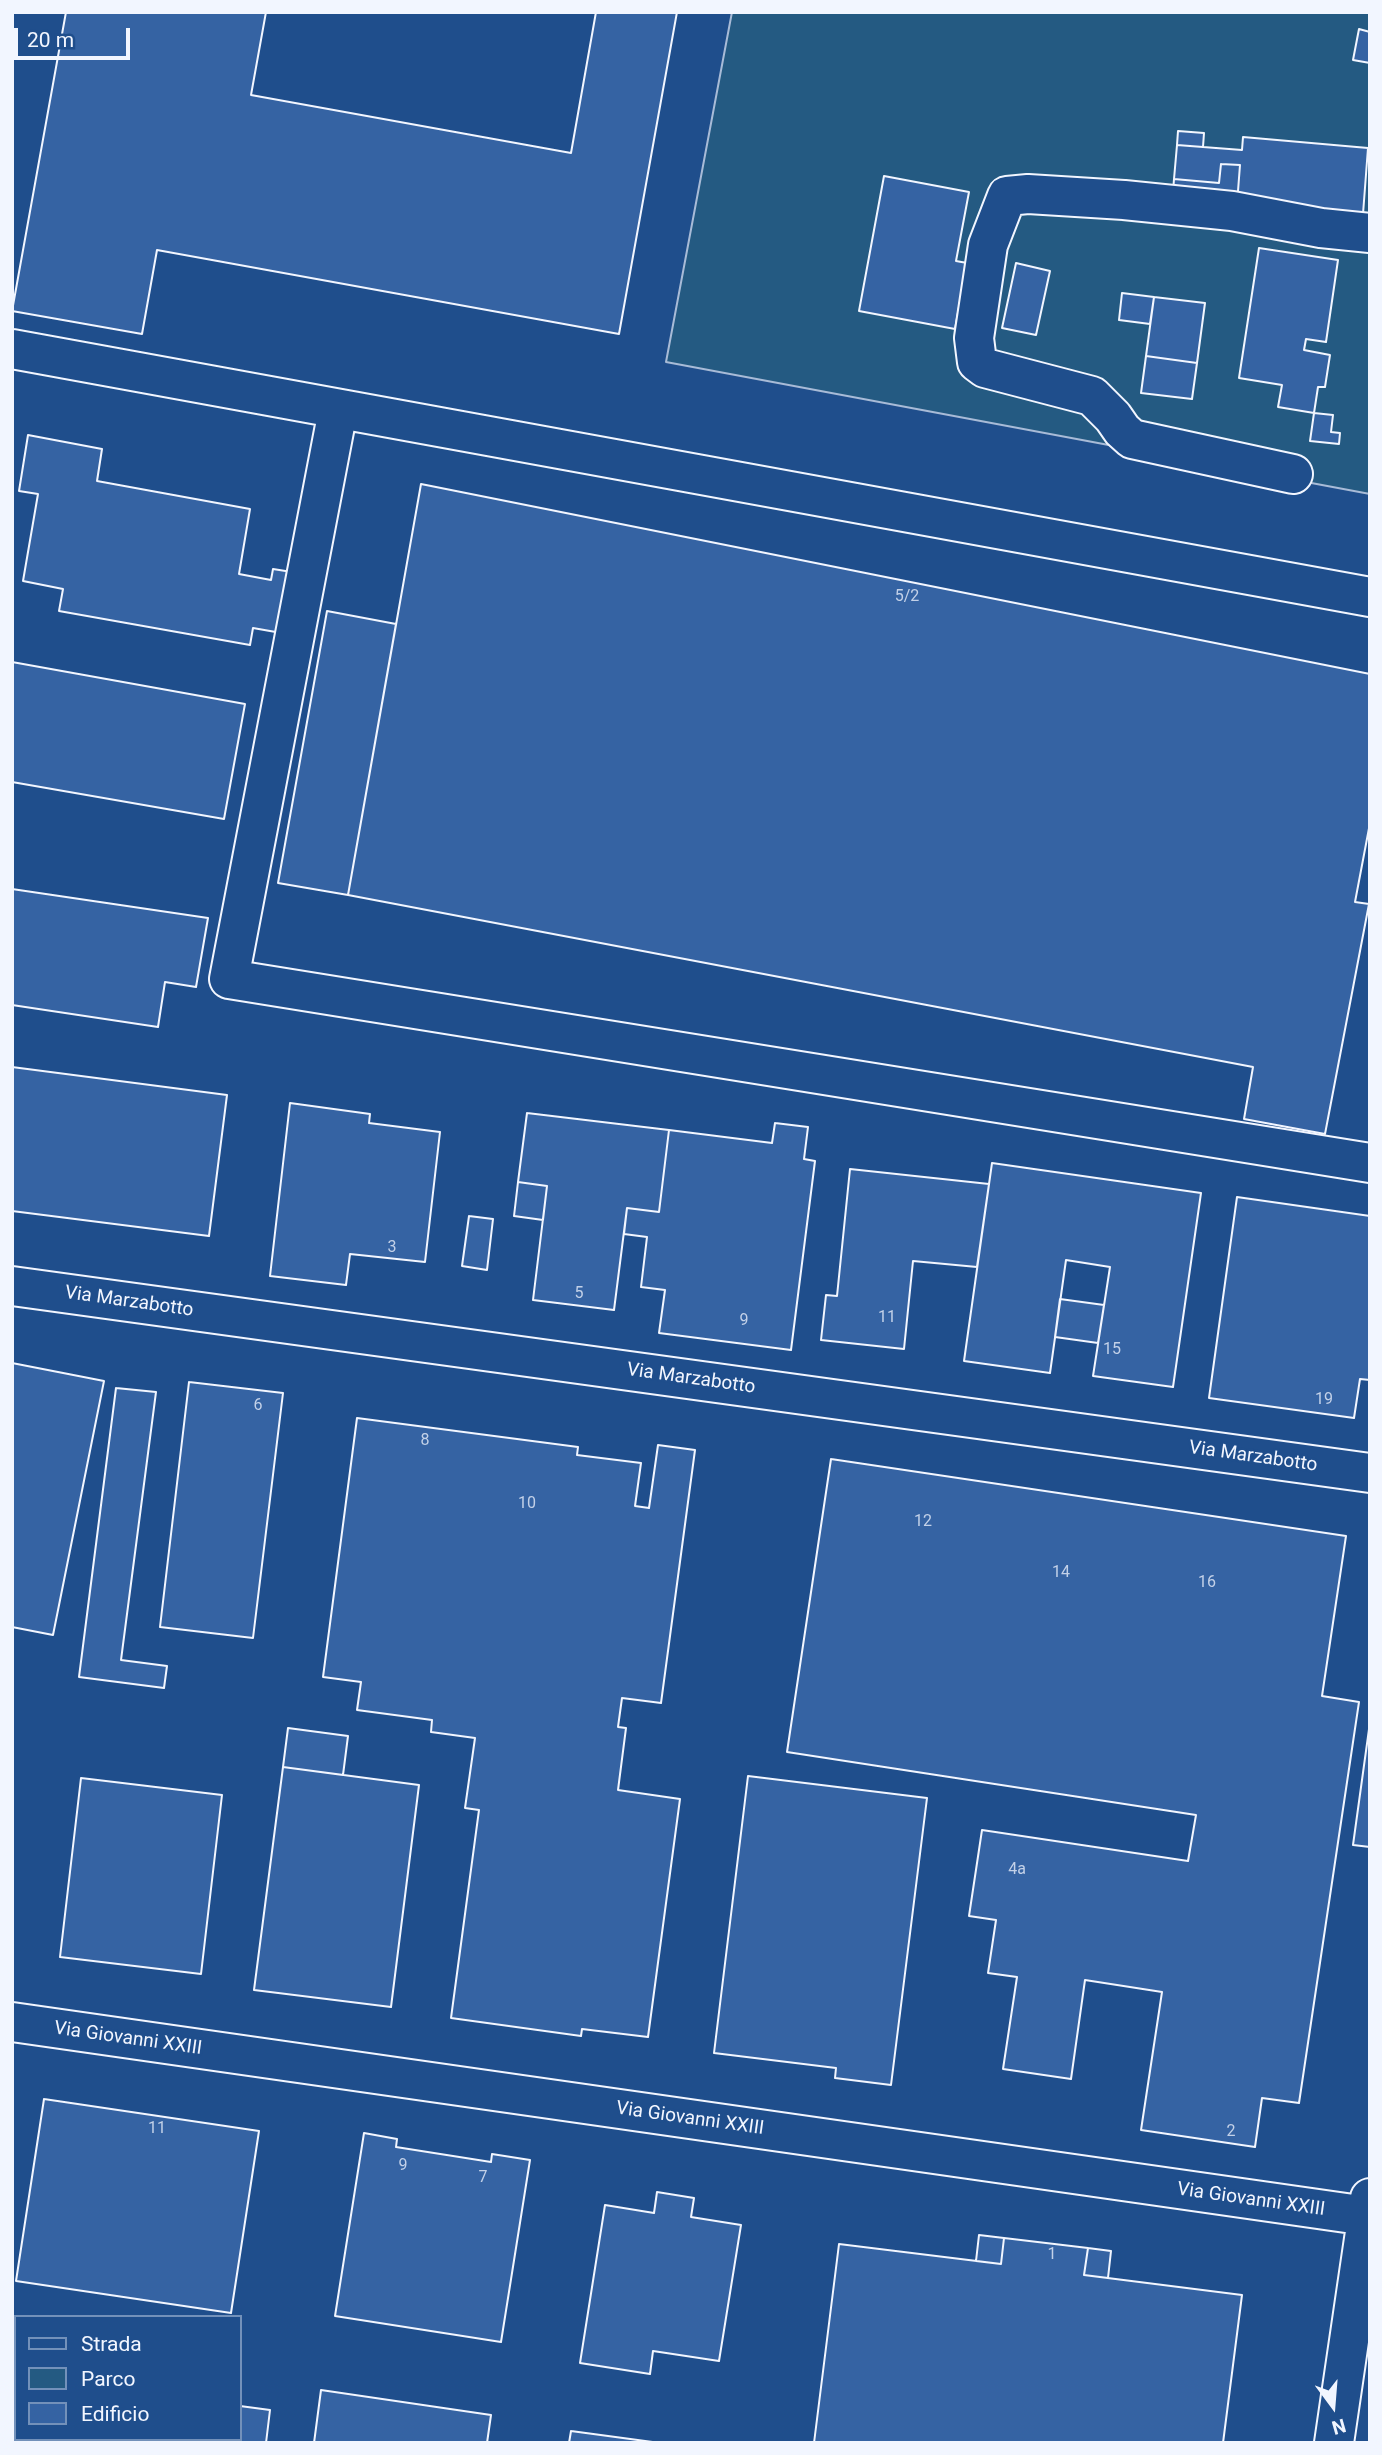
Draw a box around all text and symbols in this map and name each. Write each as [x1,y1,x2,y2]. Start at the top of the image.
scale bar [18,14,133,58]
text: 20 m [27,28,74,52]
house number: 5/2 [895,587,919,607]
house number: 3 [388,1238,396,1258]
street label: Via Marzabotto [63,1282,195,1322]
house number: 5 [575,1284,583,1304]
house number: 11 [878,1308,896,1328]
house number: 9 [740,1311,748,1331]
house number: 15 [1103,1340,1121,1360]
street label: Via Marzabotto [625,1359,757,1399]
house number: 19 [1315,1390,1333,1410]
house number: 6 [254,1396,262,1416]
house number: 8 [421,1431,429,1451]
street label: Via Marzabotto [1187,1437,1319,1477]
house number: 10 [518,1494,536,1514]
house number: 12 [914,1512,932,1532]
house number: 14 [1052,1563,1070,1583]
house number: 16 [1198,1573,1216,1593]
house number: 4a [1008,1860,1026,1880]
street label: Via Giovanni XXIII [53,2017,203,2061]
street label: Via Giovanni XXIII [615,2097,765,2141]
house number: 11 [148,2119,166,2139]
house number: 2 [1227,2122,1235,2142]
house number: 9 [399,2156,407,2176]
house number: 7 [479,2168,487,2188]
street label: Via Giovanni XXIII [1176,2178,1326,2222]
house number: 1 [1048,2245,1056,2265]
legend [14,2315,242,2441]
text: Strada [81,2332,142,2356]
text: Parco [81,2367,135,2391]
north arrow [1298,2371,1368,2441]
text: Edificio [81,2402,149,2426]
text: N [1329,2414,1349,2440]

